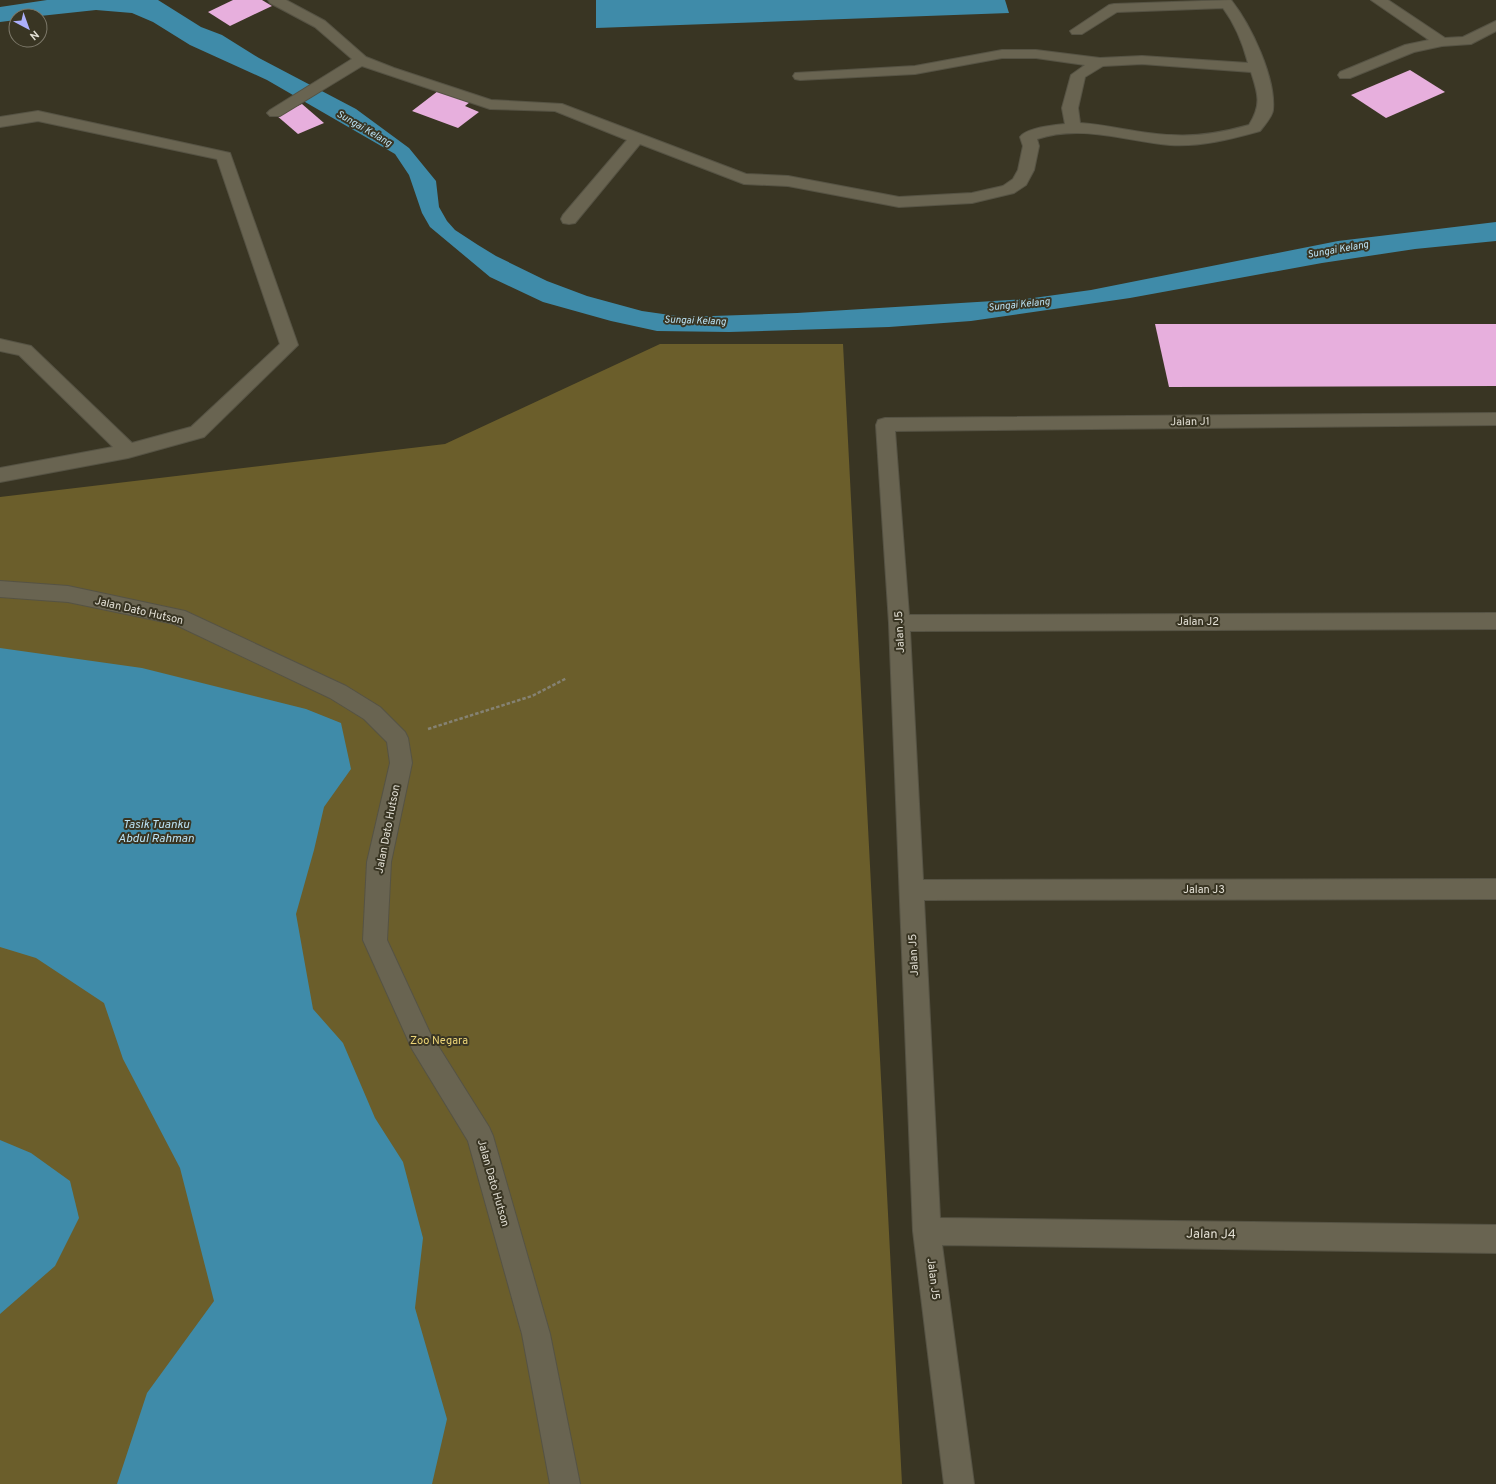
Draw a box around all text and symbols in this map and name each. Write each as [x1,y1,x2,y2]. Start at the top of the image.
north arrow [8,8,48,48]
text: N [26,27,41,43]
water label: Sungai Kelang [334,108,395,150]
water label: Sungai Kelang [1306,238,1370,262]
water label: Sungai Kelang [988,295,1051,315]
water label: Sungai Kelang [664,313,727,329]
street label: Jalan J1 [1170,415,1210,429]
street label: Jalan Dato Hutson [93,594,185,628]
street label: Jalan J5 [892,610,908,653]
street label: Jalan J2 [1177,615,1219,629]
street label: Jalan Dato Hutson [373,783,403,875]
water label: Tasik Tuanku Abdul Rahman [118,817,194,847]
street label: Jalan J3 [1183,883,1225,897]
street label: Jalan J5 [906,933,922,976]
park label: Zoo Negara [410,1034,468,1048]
street label: Jalan Dato Hutson [474,1138,512,1228]
street label: Jalan J4 [1186,1227,1236,1243]
street label: Jalan J5 [923,1257,943,1301]

